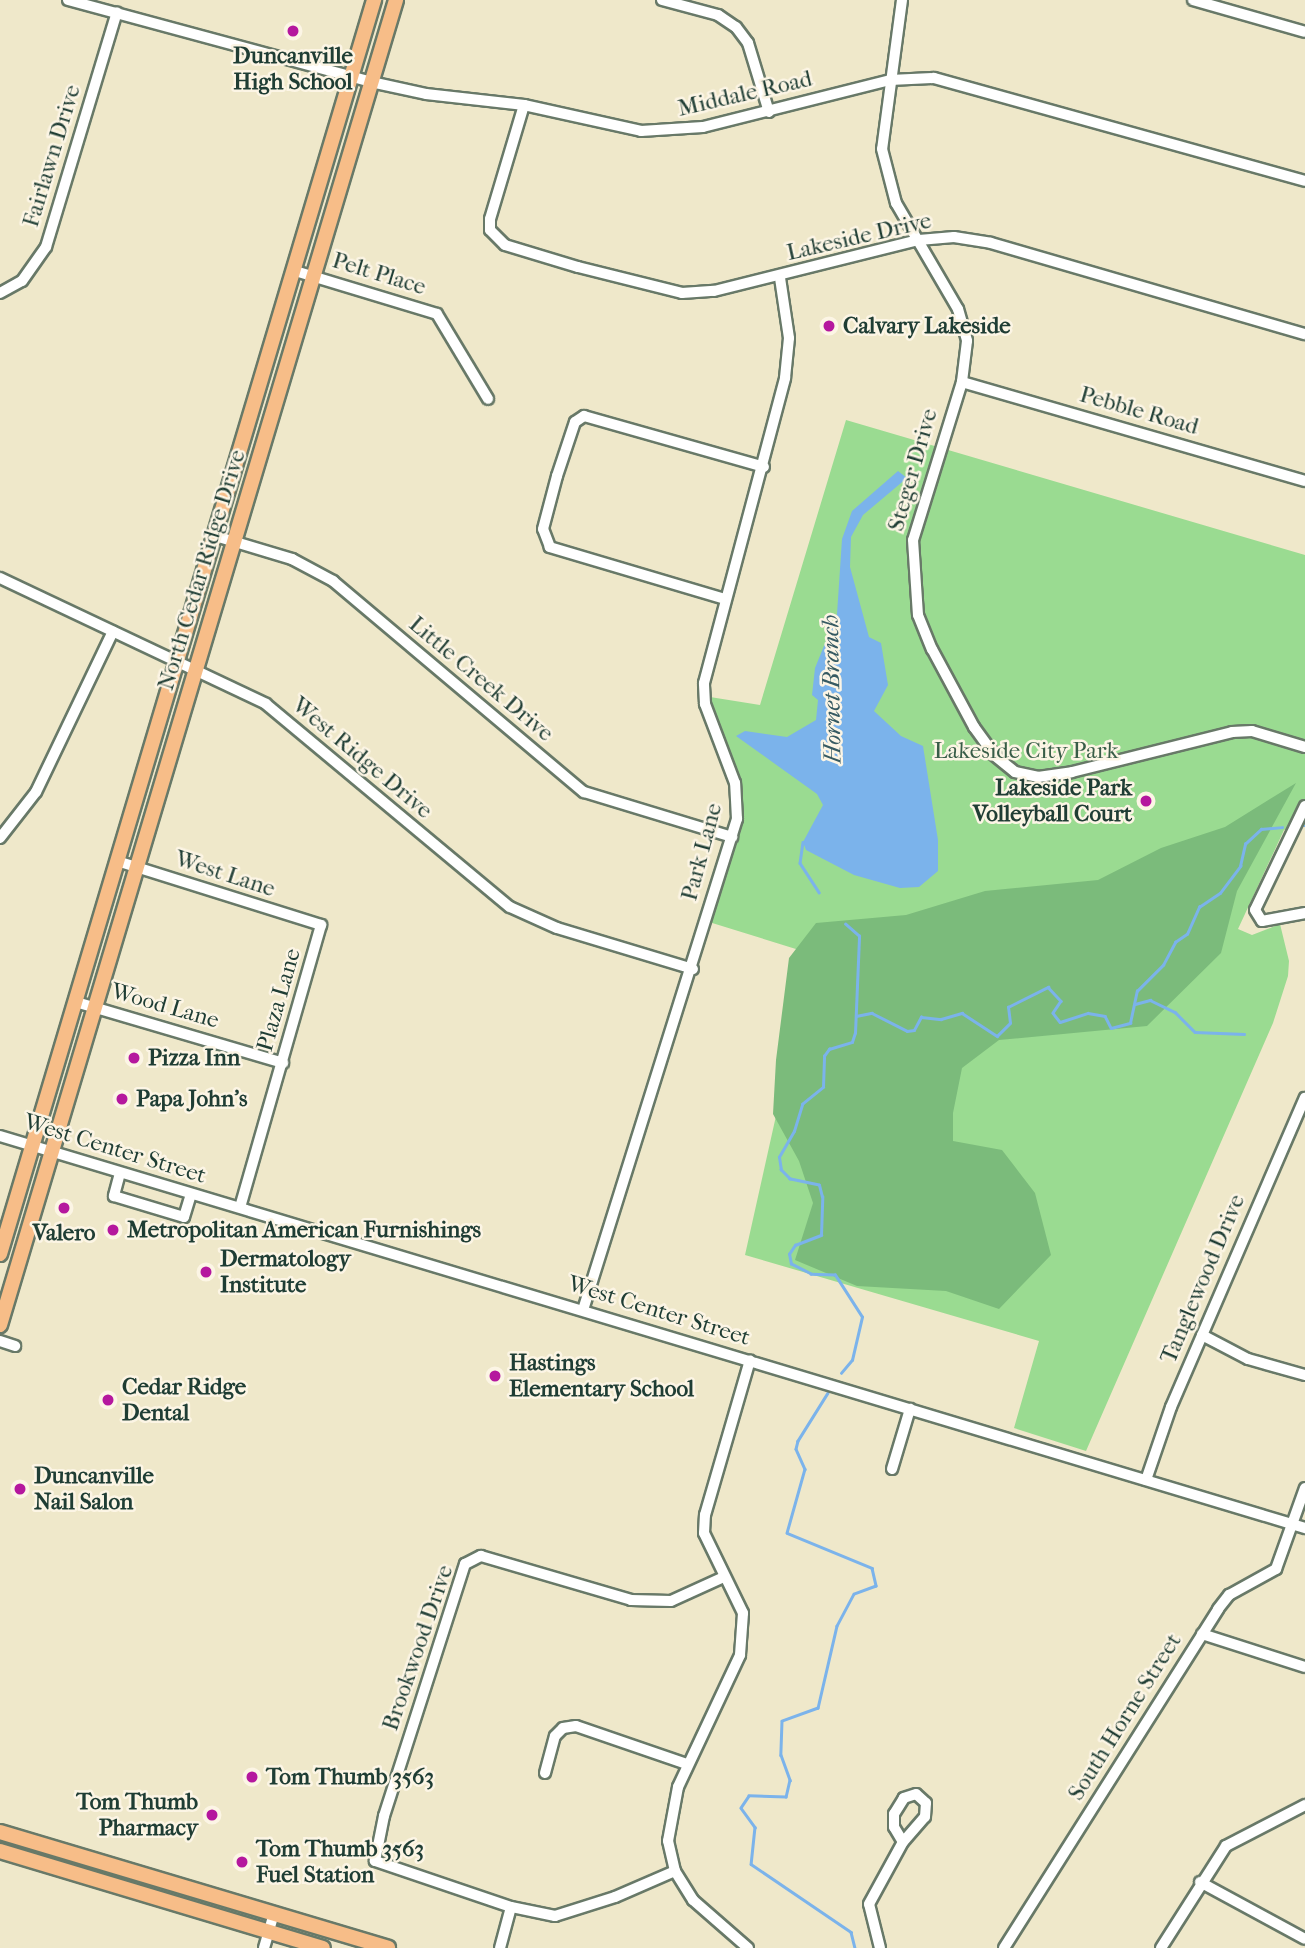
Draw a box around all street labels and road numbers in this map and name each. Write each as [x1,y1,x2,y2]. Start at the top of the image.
street label: Middale Road [675,65,815,123]
street label: Fairlawn Drive [17,81,87,231]
street label: Lakeside Drive [784,207,934,267]
street label: Pelt Place [329,247,429,301]
street label: Pebble Road [1076,381,1202,441]
street label: Steger Drive [882,406,944,534]
street label: North Cedar Ridge Drive [152,447,252,693]
street label: Little Creek Drive [403,611,559,747]
street label: West Ridge Drive [286,691,438,825]
street label: Park Lane [676,800,728,904]
street label: West Lane [172,845,278,903]
street label: Plaza Lane [251,945,307,1055]
street label: Wood Lane [108,977,222,1035]
street label: West Center Street [21,1108,209,1190]
street label: Tanglewood Drive [1155,1190,1251,1368]
street label: West Center Street [565,1270,753,1352]
street label: Brookwood Drive [377,1562,459,1734]
street label: South Horne Street [1062,1628,1188,1806]

